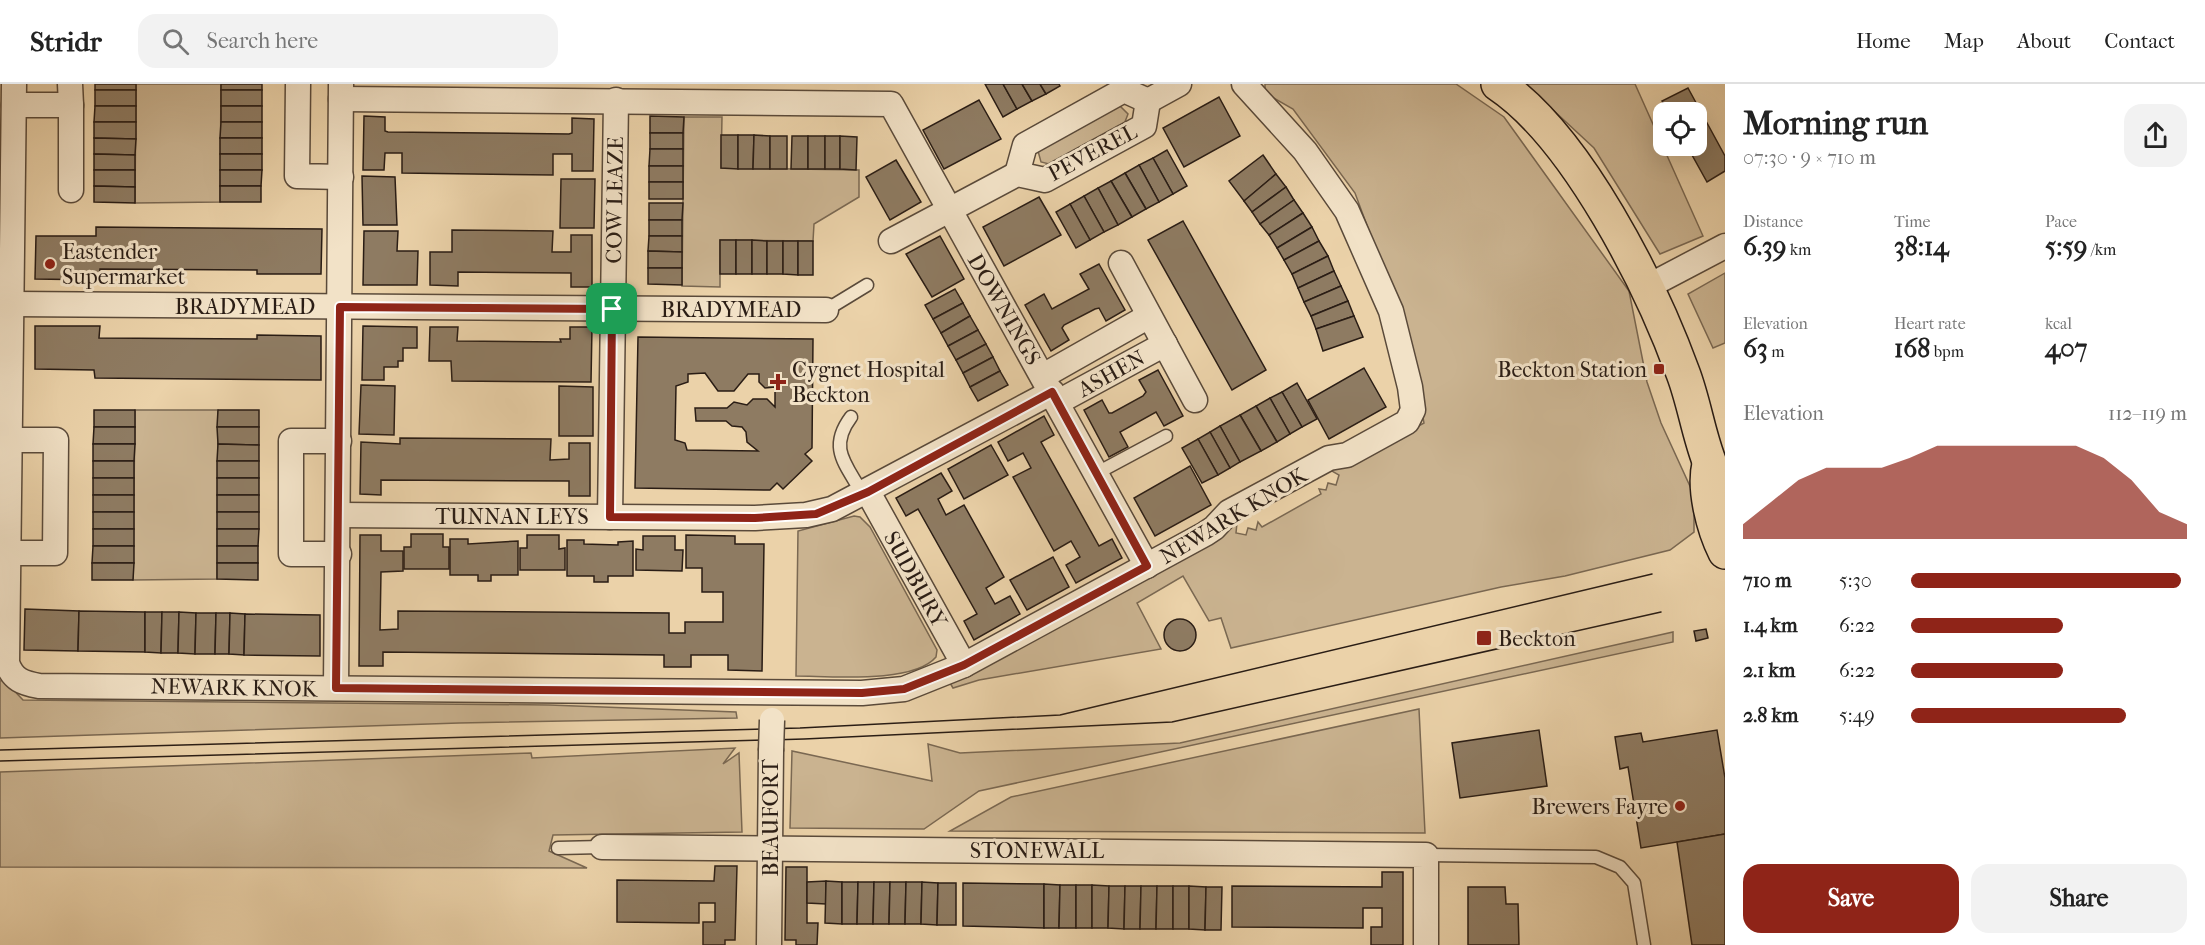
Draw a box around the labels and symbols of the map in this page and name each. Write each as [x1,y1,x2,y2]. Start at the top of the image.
street label: PEVEREL [1044,118,1142,187]
street label: COW LEAZE [601,136,629,264]
place label: Eastender Supermarket [62,239,185,290]
street label: DOWNINGS [962,249,1046,370]
marker: Eastender Supermarket [43,257,57,271]
pin [586,283,637,334]
street label: BRADYMEAD [175,294,315,320]
street label: BRADYMEAD [661,297,801,323]
street label: ASHEN [1072,345,1150,403]
place label: Cygnet Hospital Beckton [792,357,945,408]
place label: Beckton Station [1497,357,1647,383]
marker: Beckton Station [1652,362,1666,376]
marker: Cygnet Hospital Beckton [769,373,787,391]
street label: NEWARK KNOK [1155,461,1313,570]
street label: TUNNAN LEYS [435,504,589,530]
street label: SUDBURY [878,527,953,633]
place label: Beckton [1498,626,1576,652]
marker: Beckton [1475,629,1493,647]
street label: NEWARK KNOK [150,674,319,702]
street label: BEAUFORT [758,758,784,877]
place label: Brewers Fayre [1531,794,1668,820]
marker: Brewers Fayre [1673,799,1687,813]
street label: STONEWALL [970,838,1105,864]

